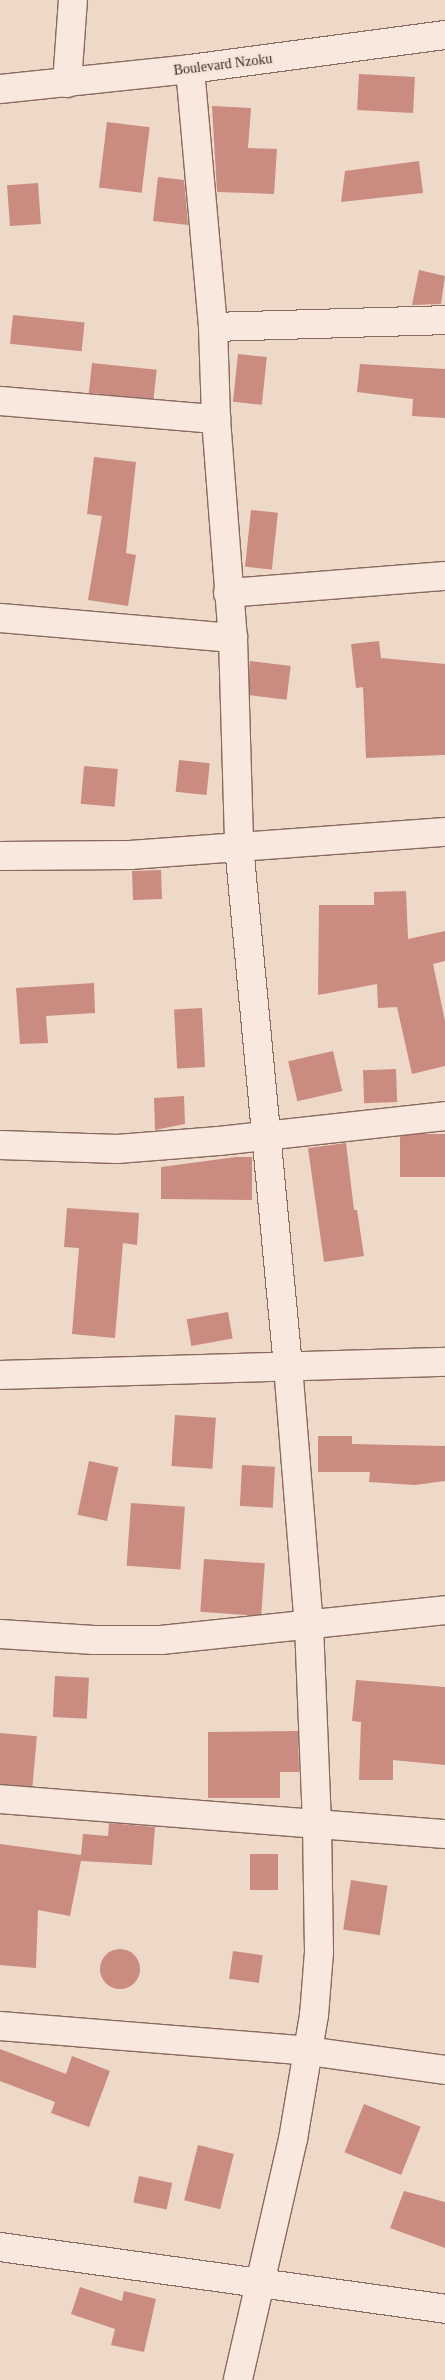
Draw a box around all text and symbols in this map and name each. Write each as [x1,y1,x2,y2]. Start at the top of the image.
street label: Boulevard Nzoku [173,51,273,79]

